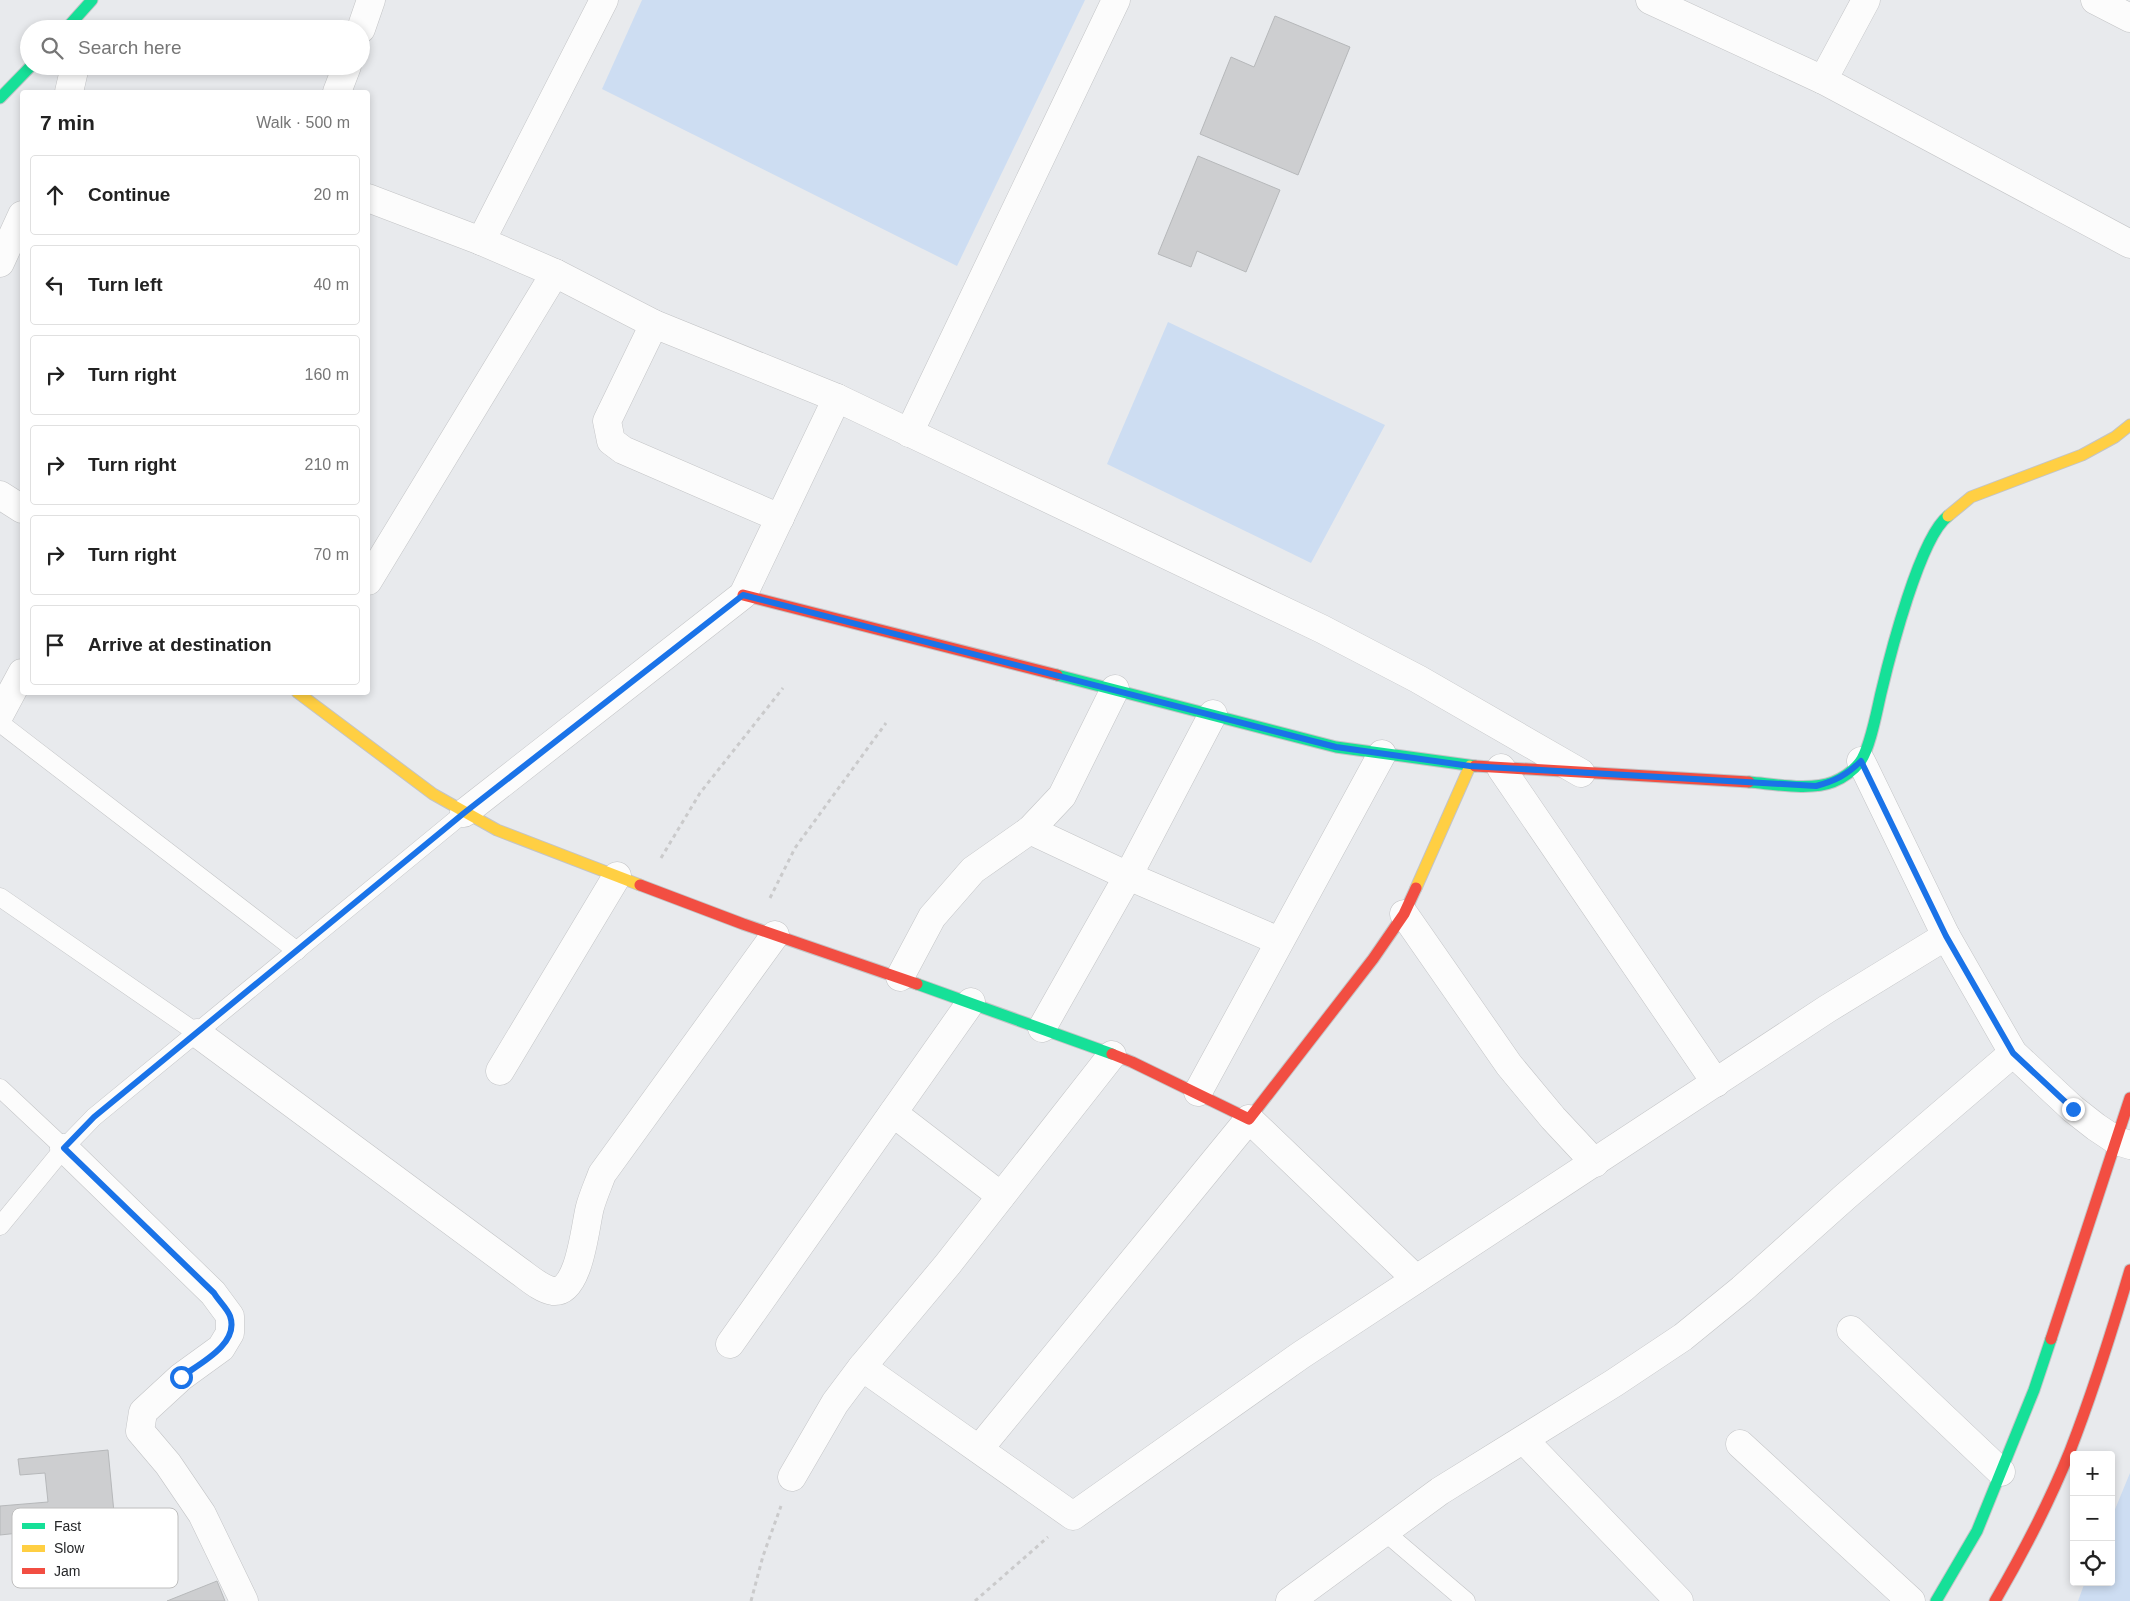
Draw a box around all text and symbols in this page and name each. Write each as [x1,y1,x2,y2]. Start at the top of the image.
search box [20,20,370,75]
icon: search [38,34,66,62]
text: Search here [78,37,182,58]
text: 7 min [40,111,95,134]
text: Walk · 500 m [256,114,350,131]
icon: ahead [41,181,69,209]
text: Continue [88,184,170,205]
text: 20 m [313,186,349,203]
icon: left [41,271,69,299]
text: Turn left [88,274,163,295]
text: 40 m [313,276,349,293]
icon: right [41,361,69,389]
text: Turn right [88,364,176,385]
text: 160 m [305,366,349,383]
icon: right [41,451,69,479]
text: Turn right [88,454,176,475]
text: 210 m [305,456,349,473]
icon: right [41,541,69,569]
text: Turn right [88,544,176,565]
text: 70 m [313,546,349,563]
icon: arrive [41,631,69,659]
text: Arrive at destination [88,634,272,655]
route end [2062,1098,2085,1121]
route start [170,1366,193,1389]
map controls [2070,1451,2115,1586]
button: + [2070,1451,2115,1496]
button: − [2070,1496,2115,1541]
legend [12,1508,178,1588]
text: Fast [54,1518,81,1534]
text: Slow [54,1540,85,1556]
button: locate [2070,1541,2115,1586]
text: Jam [54,1563,80,1579]

